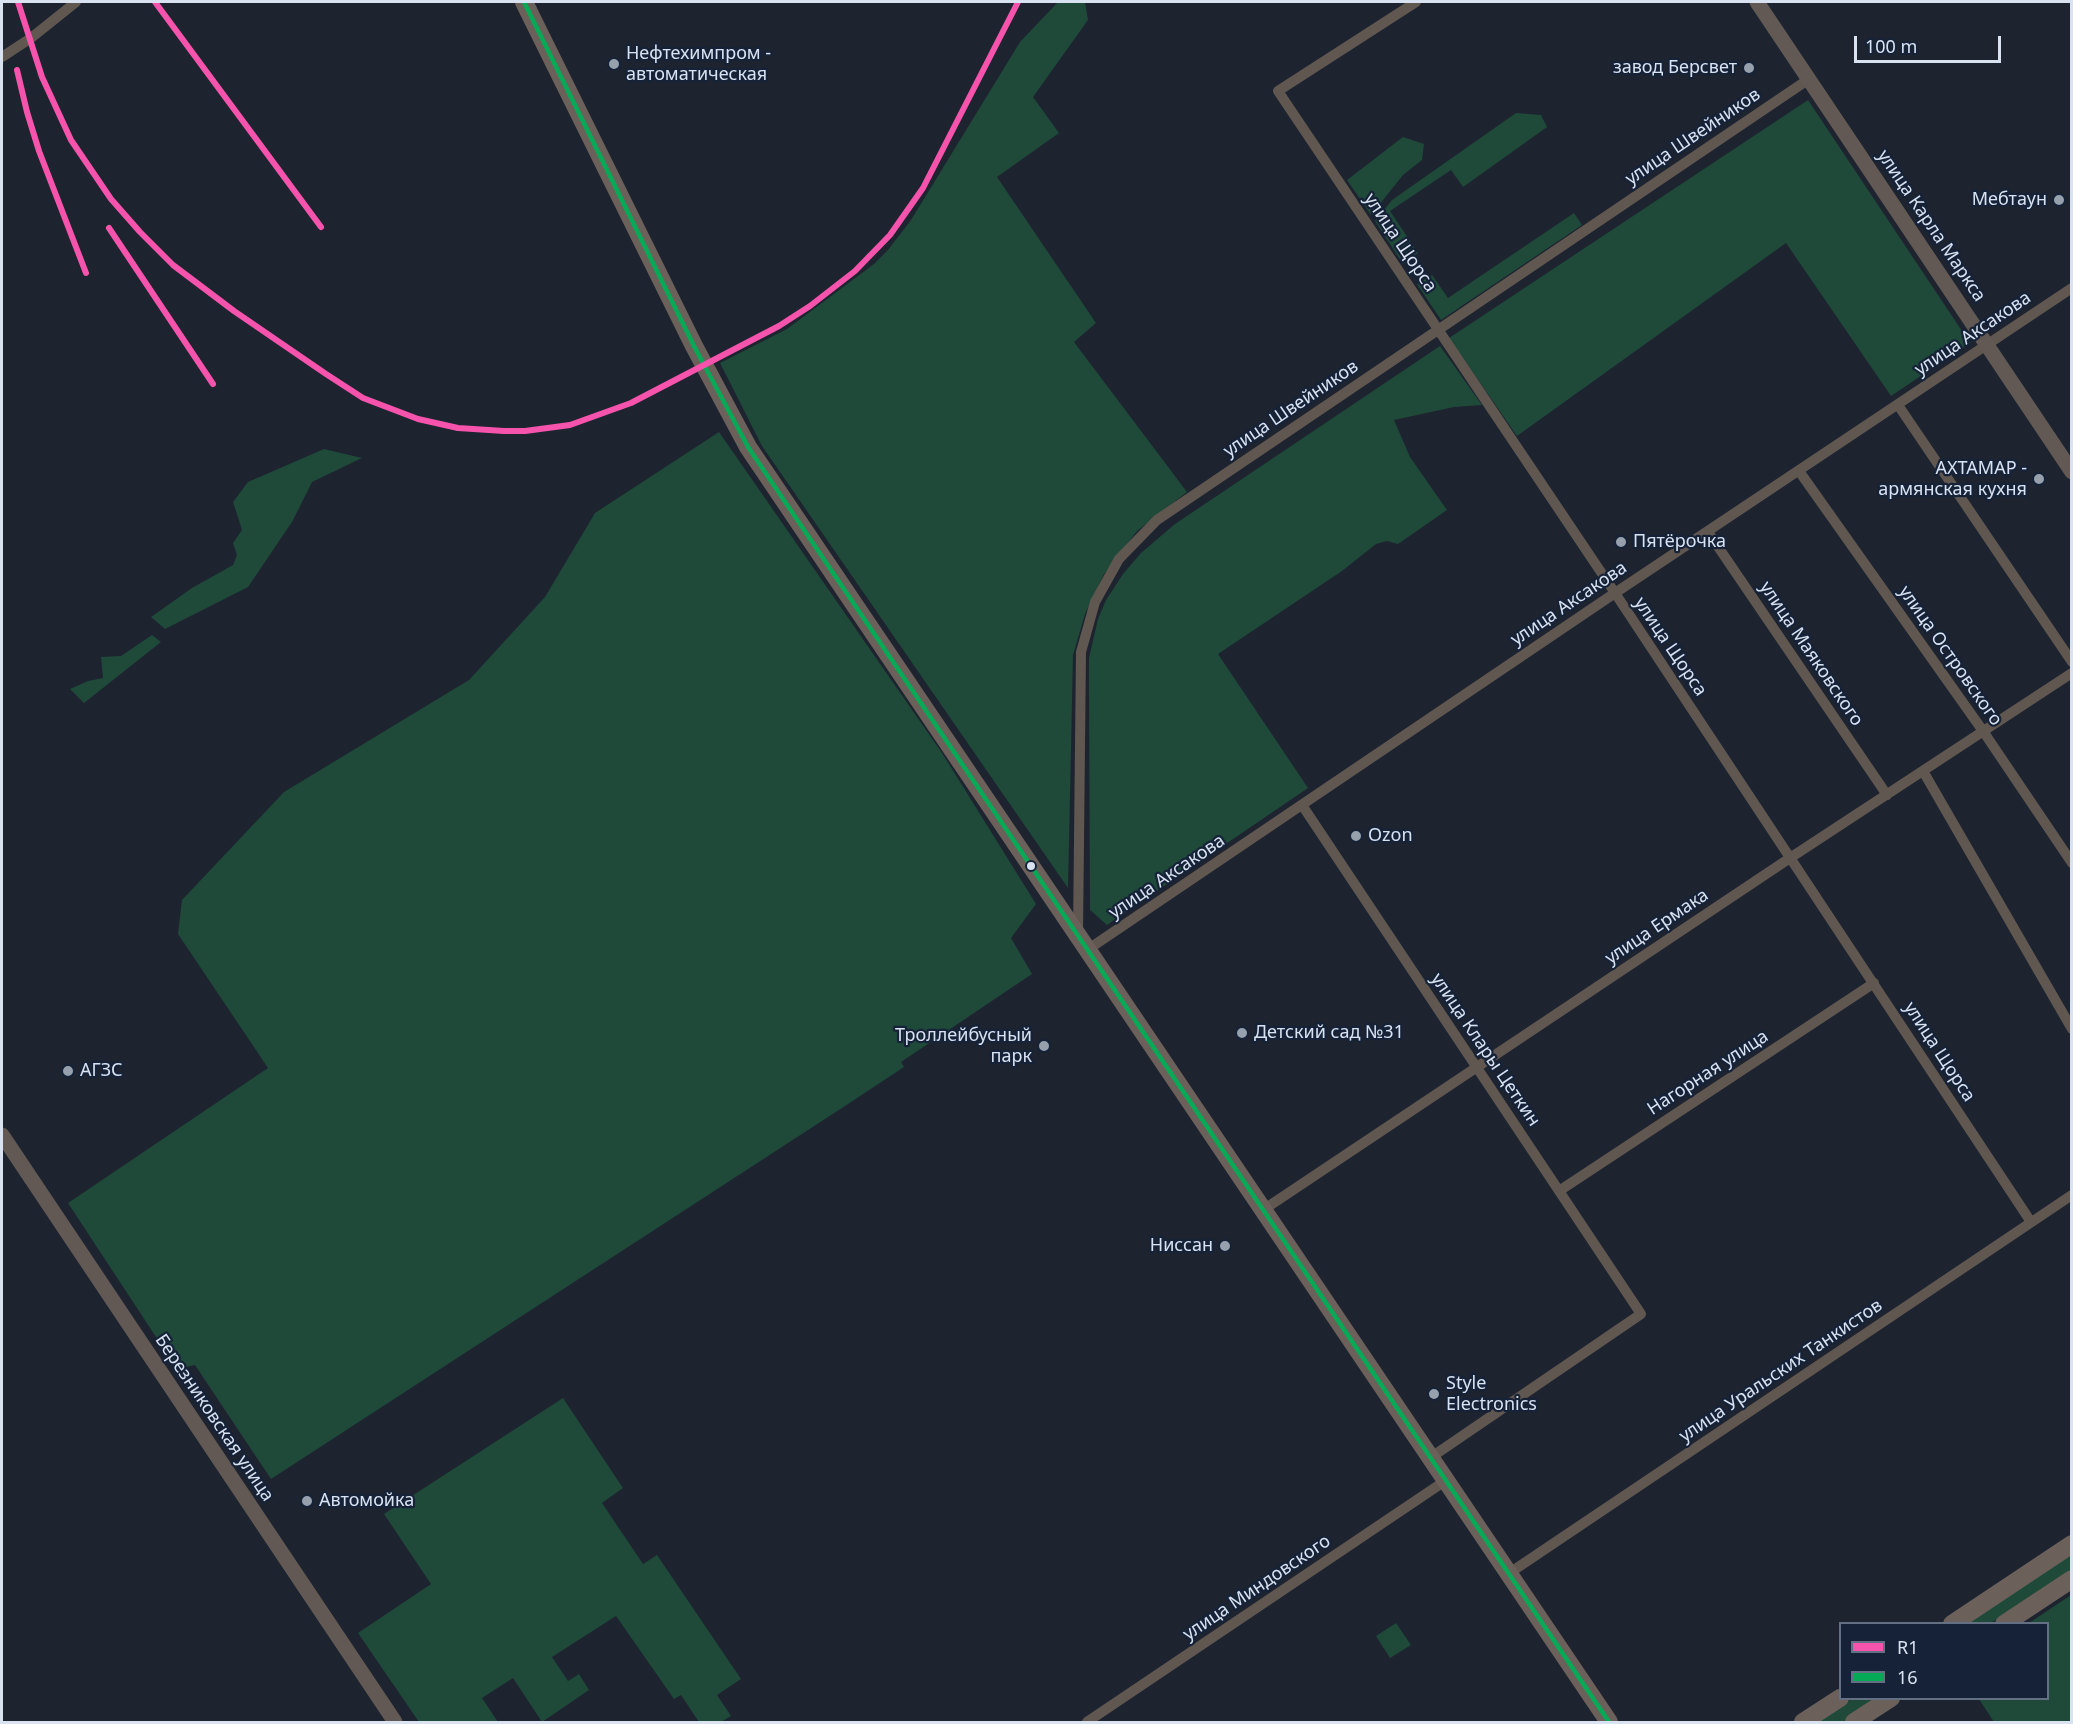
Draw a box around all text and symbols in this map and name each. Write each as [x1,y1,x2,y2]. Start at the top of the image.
scale bar [1857,24,2004,62]
text: 100 m [1865,34,1917,58]
place label: Нефтехимпром - автоматическая [626,43,771,86]
marker: Нефтехимпром - автоматическая [607,57,621,71]
place label: завод Берсвет [1613,57,1737,79]
marker: завод Берсвет [1742,61,1756,75]
street label: улица Швейников [1622,84,1764,190]
street label: улица Карла Маркса [1872,146,1990,306]
street label: улица Щорса [1359,189,1441,297]
place label: Мебтаун [1972,189,2047,211]
marker: Мебтаун [2052,193,2066,207]
street label: улица Аксакова [1911,287,2035,381]
street label: улица Швейников [1220,356,1362,462]
place label: АХТАМАР - армянская кухня [1878,458,2027,500]
marker: АХТАМАР - армянская кухня [2032,472,2046,486]
place label: Пятёрочка [1633,531,1726,553]
marker: Пятёрочка [1614,535,1628,549]
street label: улица Аксакова [1507,557,1631,651]
street label: улица Маяковского [1755,578,1867,730]
street label: улица Островского [1894,582,2006,730]
street label: улица Щорса [1629,593,1711,701]
place label: Ozon [1368,825,1413,847]
marker: Ozon [1349,829,1363,843]
street label: улица Аксакова [1105,830,1229,924]
unlabelled marker [1025,860,1037,872]
street label: улица Ермака [1601,885,1713,969]
street label: улица Клары Цеткин [1426,969,1544,1131]
street label: улица Щорса [1899,998,1979,1106]
place label: Детский сад №31 [1254,1022,1404,1044]
place label: Троллейбусный парк [895,1025,1032,1068]
marker: Детский сад №31 [1235,1026,1249,1040]
street label: Нагорная улица [1643,1026,1773,1120]
marker: Троллейбусный парк [1037,1039,1051,1053]
place label: АГЗС [80,1060,123,1082]
marker: АГЗС [61,1064,75,1078]
place label: Ниссан [1150,1235,1213,1257]
marker: Ниссан [1218,1239,1232,1253]
street label: улица Уральских Танкистов [1675,1295,1887,1447]
street label: Березниковская улица [150,1330,278,1506]
place label: Style Electronics [1446,1373,1537,1416]
marker: Style Electronics [1427,1387,1441,1401]
place label: Автомойка [319,1490,414,1512]
marker: Автомойка [300,1494,314,1508]
street label: улица Миндовского [1179,1531,1335,1645]
legend [1839,1622,2049,1700]
text: R1 [1897,1635,1919,1659]
text: 16 [1897,1665,1918,1689]

